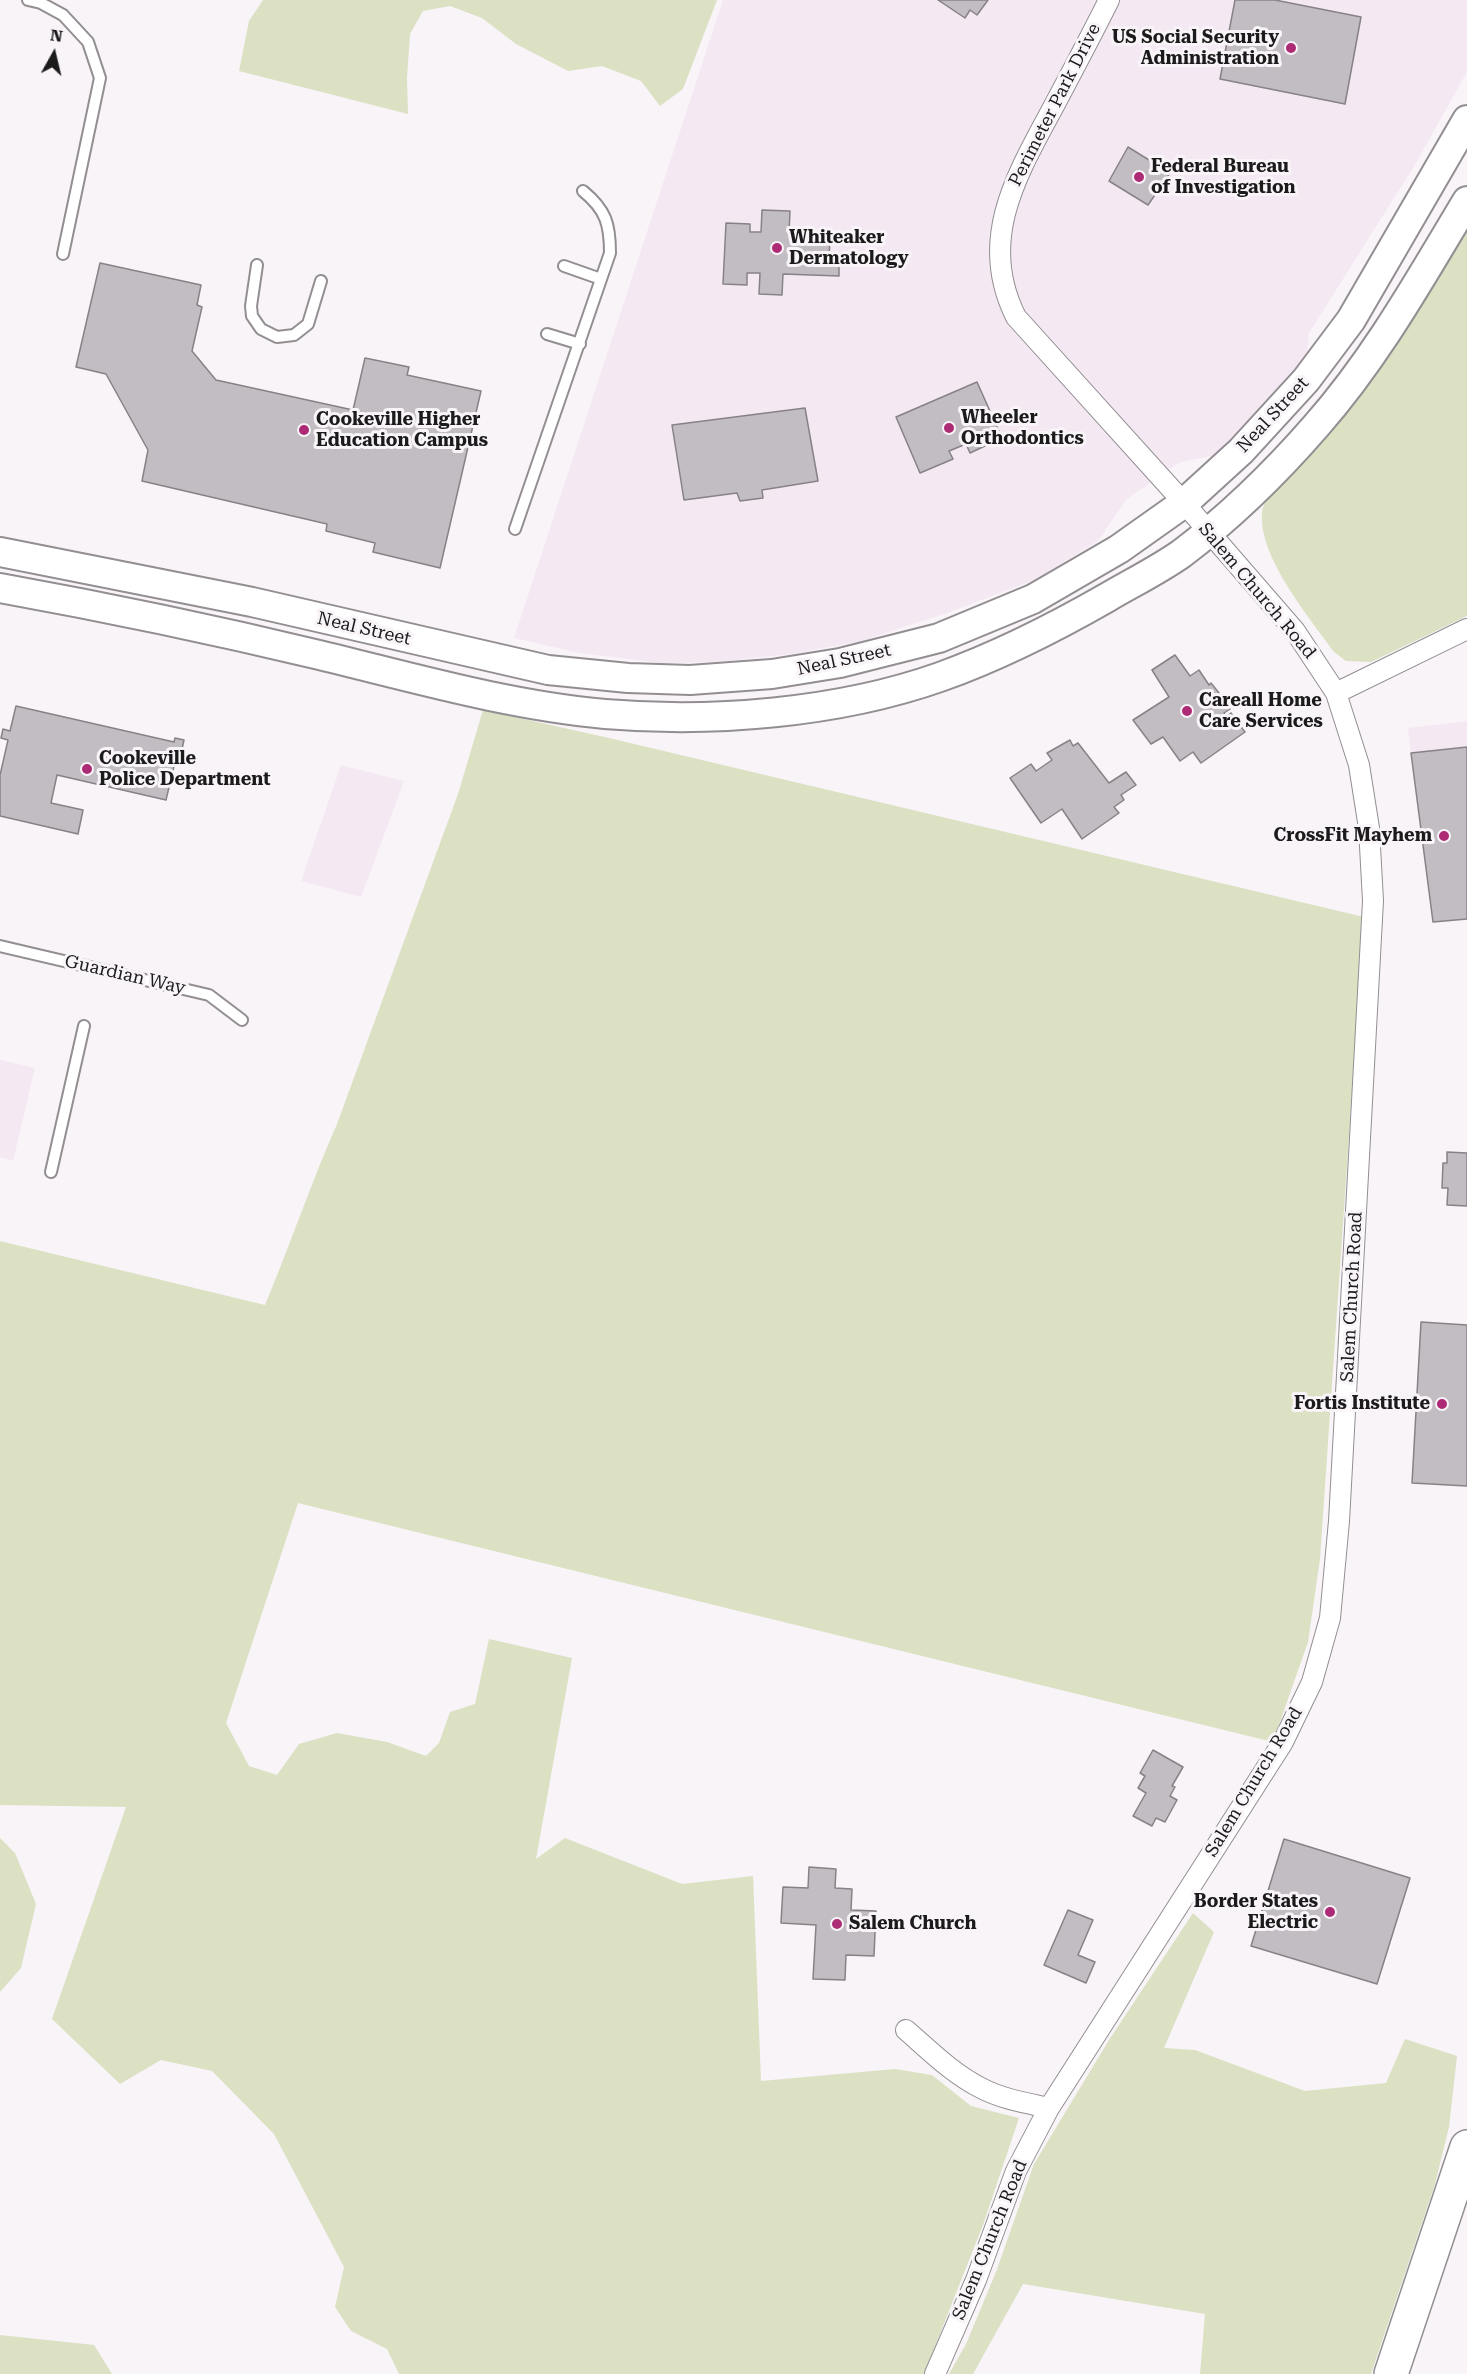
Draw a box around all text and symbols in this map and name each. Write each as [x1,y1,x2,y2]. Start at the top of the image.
street label: Perimeter Park Drive [1005,20,1105,190]
north arrow [24,24,84,84]
text: N [49,25,64,46]
place label: US Social Security Administration [1112,27,1279,70]
marker: US Social Security Administration [1284,41,1298,55]
place label: Federal Bureau of Investigation [1151,156,1296,198]
marker: Federal Bureau of Investigation [1132,170,1146,184]
place label: Whiteaker Dermatology [789,227,909,270]
marker: Whiteaker Dermatology [770,241,784,255]
street label: Neal Street [1233,373,1313,457]
place label: Wheeler Orthodontics [961,407,1084,450]
place label: Cookeville Higher Education Campus [316,409,488,452]
marker: Wheeler Orthodontics [942,421,956,435]
marker: Cookeville Higher Education Campus [297,423,311,437]
street label: Salem Church Road [1194,519,1320,663]
street label: Neal Street [315,608,413,650]
street label: Neal Street [795,640,893,680]
place label: Careall Home Care Services [1199,690,1323,732]
marker: Careall Home Care Services [1180,704,1194,718]
place label: Cookeville Police Department [99,748,271,790]
marker: Cookeville Police Department [80,762,94,776]
place label: CrossFit Mayhem [1274,825,1432,847]
marker: CrossFit Mayhem [1437,829,1451,843]
street label: Guardian Way [62,951,188,999]
street label: Salem Church Road [1337,1211,1367,1383]
place label: Fortis Institute [1294,1393,1430,1415]
marker: Fortis Institute [1435,1397,1449,1411]
street label: Salem Church Road [1201,1703,1307,1861]
place label: Border States Electric [1194,1891,1318,1934]
marker: Border States Electric [1323,1905,1337,1919]
place label: Salem Church [849,1913,976,1935]
marker: Salem Church [830,1917,844,1931]
street label: Salem Church Road [948,2157,1032,2323]

